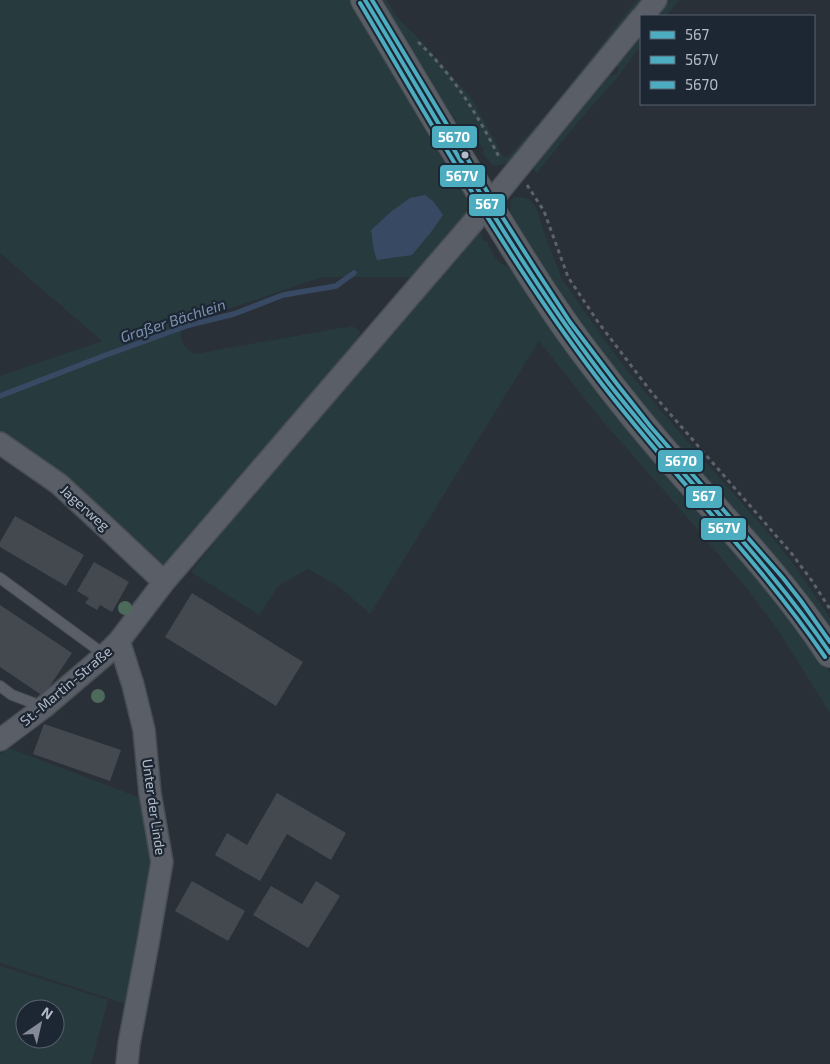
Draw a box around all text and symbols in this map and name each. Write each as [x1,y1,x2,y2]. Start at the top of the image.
legend [640,15,815,105]
text: 567 [685,25,710,43]
text: 567V [685,50,718,68]
text: 5670 [685,75,718,93]
line badge: 5670 [431,125,478,149]
text: 5670 [438,128,470,145]
unlabelled marker [460,150,470,160]
line badge: 567V [439,164,486,188]
text: 567V [446,167,478,184]
line badge: 567 [468,193,506,217]
text: 567 [475,195,499,212]
water label: Graßer Bächlein [118,295,228,346]
line badge: 5670 [657,449,704,473]
text: 5670 [665,452,697,469]
street label: Jagerweg [57,481,114,534]
line badge: 567 [685,485,723,509]
text: 567 [692,487,716,504]
line badge: 567V [700,517,747,541]
text: 567V [708,519,740,536]
street label: St.-Martin-Straße [16,642,115,729]
street label: Unter der Linde [139,758,170,856]
north arrow [15,999,65,1049]
text: N [39,1003,56,1023]

